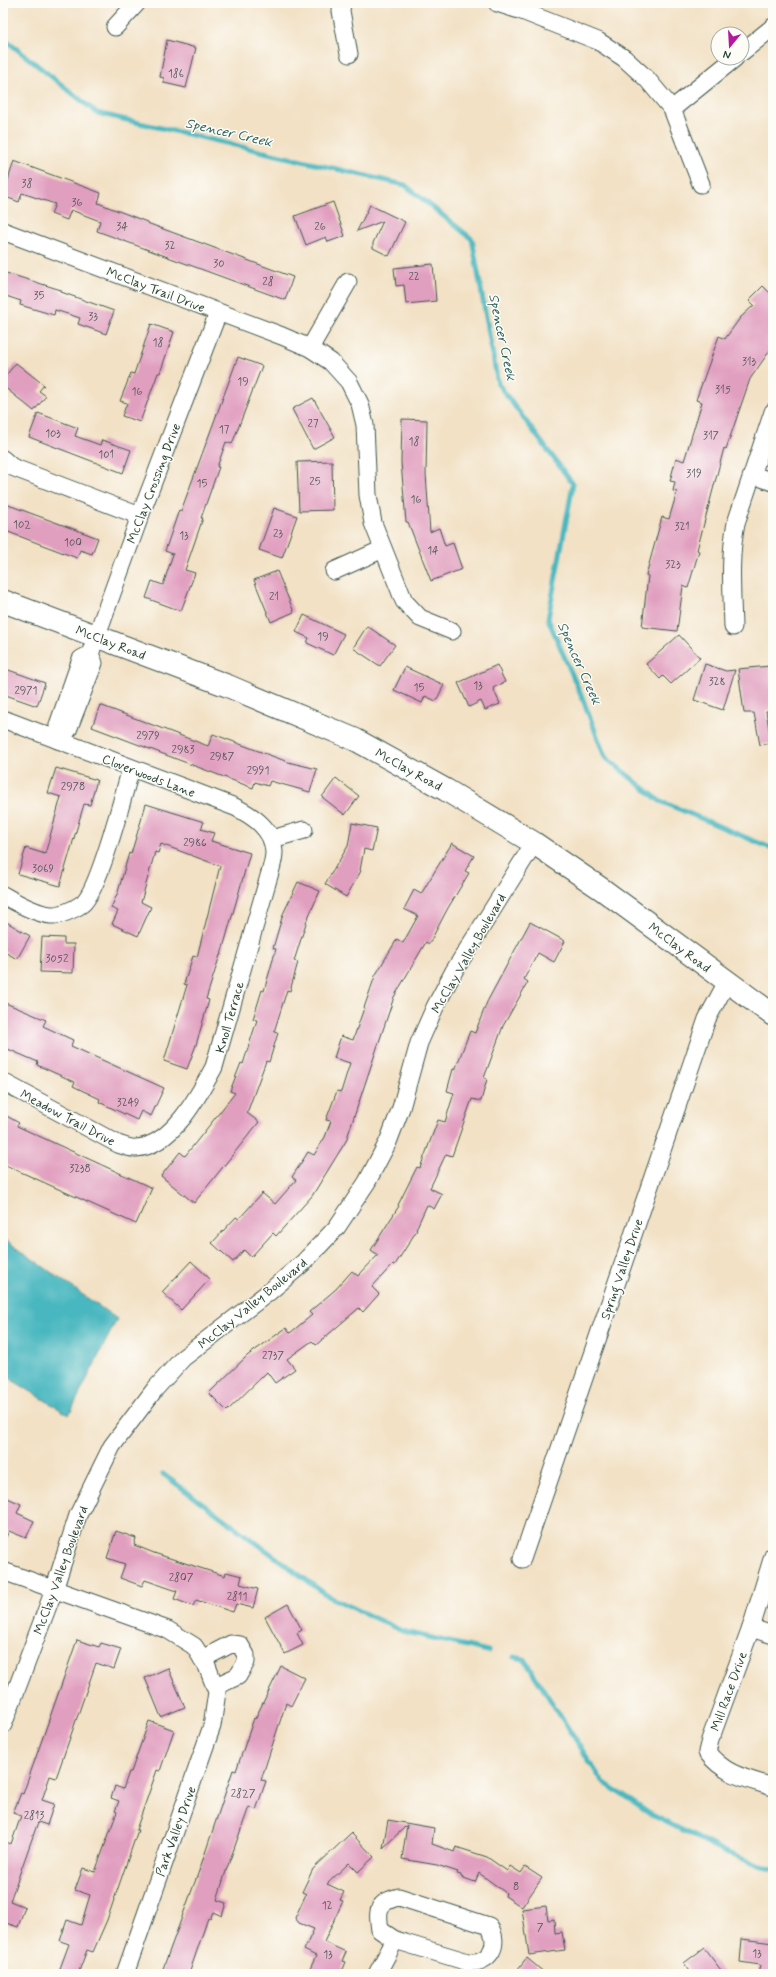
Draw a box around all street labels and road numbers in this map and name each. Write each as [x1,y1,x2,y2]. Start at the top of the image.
street label: McClay Trail Drive [104,264,207,317]
street label: McClay Crossing Drive [124,421,185,546]
street label: McClay Road [73,622,148,665]
street label: McClay Road [372,745,445,796]
street label: Cloverwoods Lane [99,751,198,802]
street label: McClay Valley Boulevard [428,891,511,1017]
street label: McClay Road [645,919,714,977]
street label: Knoll Terrace [212,980,249,1055]
street label: Meadow Trail Drive [17,1086,118,1151]
street label: Spring Valley Drive [597,1217,650,1323]
street label: McClay Valley Boulevard [195,1255,311,1353]
street label: McClay Valley Boulevard [30,1504,93,1637]
street label: Mill Race Drive [707,1649,752,1734]
street label: Park Valley Drive [152,1784,201,1879]

